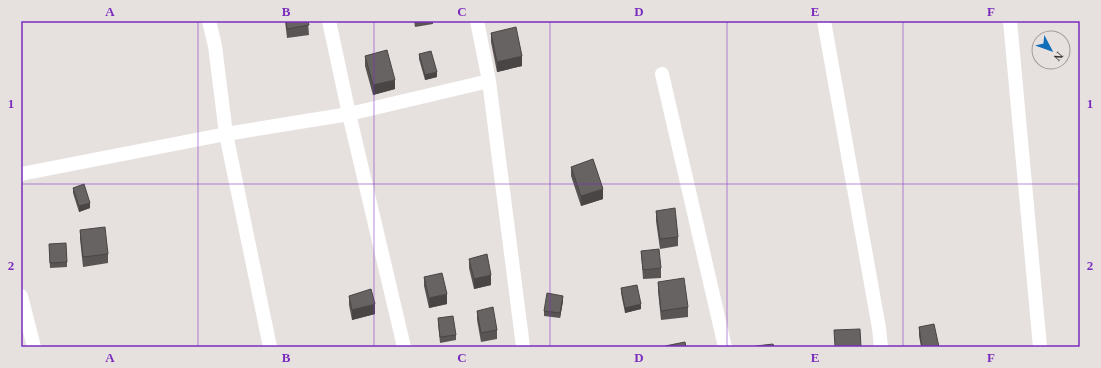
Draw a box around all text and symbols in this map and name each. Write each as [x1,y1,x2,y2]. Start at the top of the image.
text: A [105,4,115,19]
text: B [282,4,291,19]
text: C [457,4,467,19]
text: D [634,4,644,19]
text: E [811,4,819,19]
text: F [987,4,995,19]
north arrow [1031,30,1071,70]
text: N [1051,50,1066,64]
text: 1 [8,96,14,111]
text: 1 [1087,96,1093,111]
text: 2 [8,258,14,273]
text: 2 [1087,258,1093,273]
text: A [105,350,115,365]
text: B [282,350,291,365]
text: C [457,350,467,365]
text: D [634,350,644,365]
text: E [811,350,819,365]
text: F [987,350,995,365]

